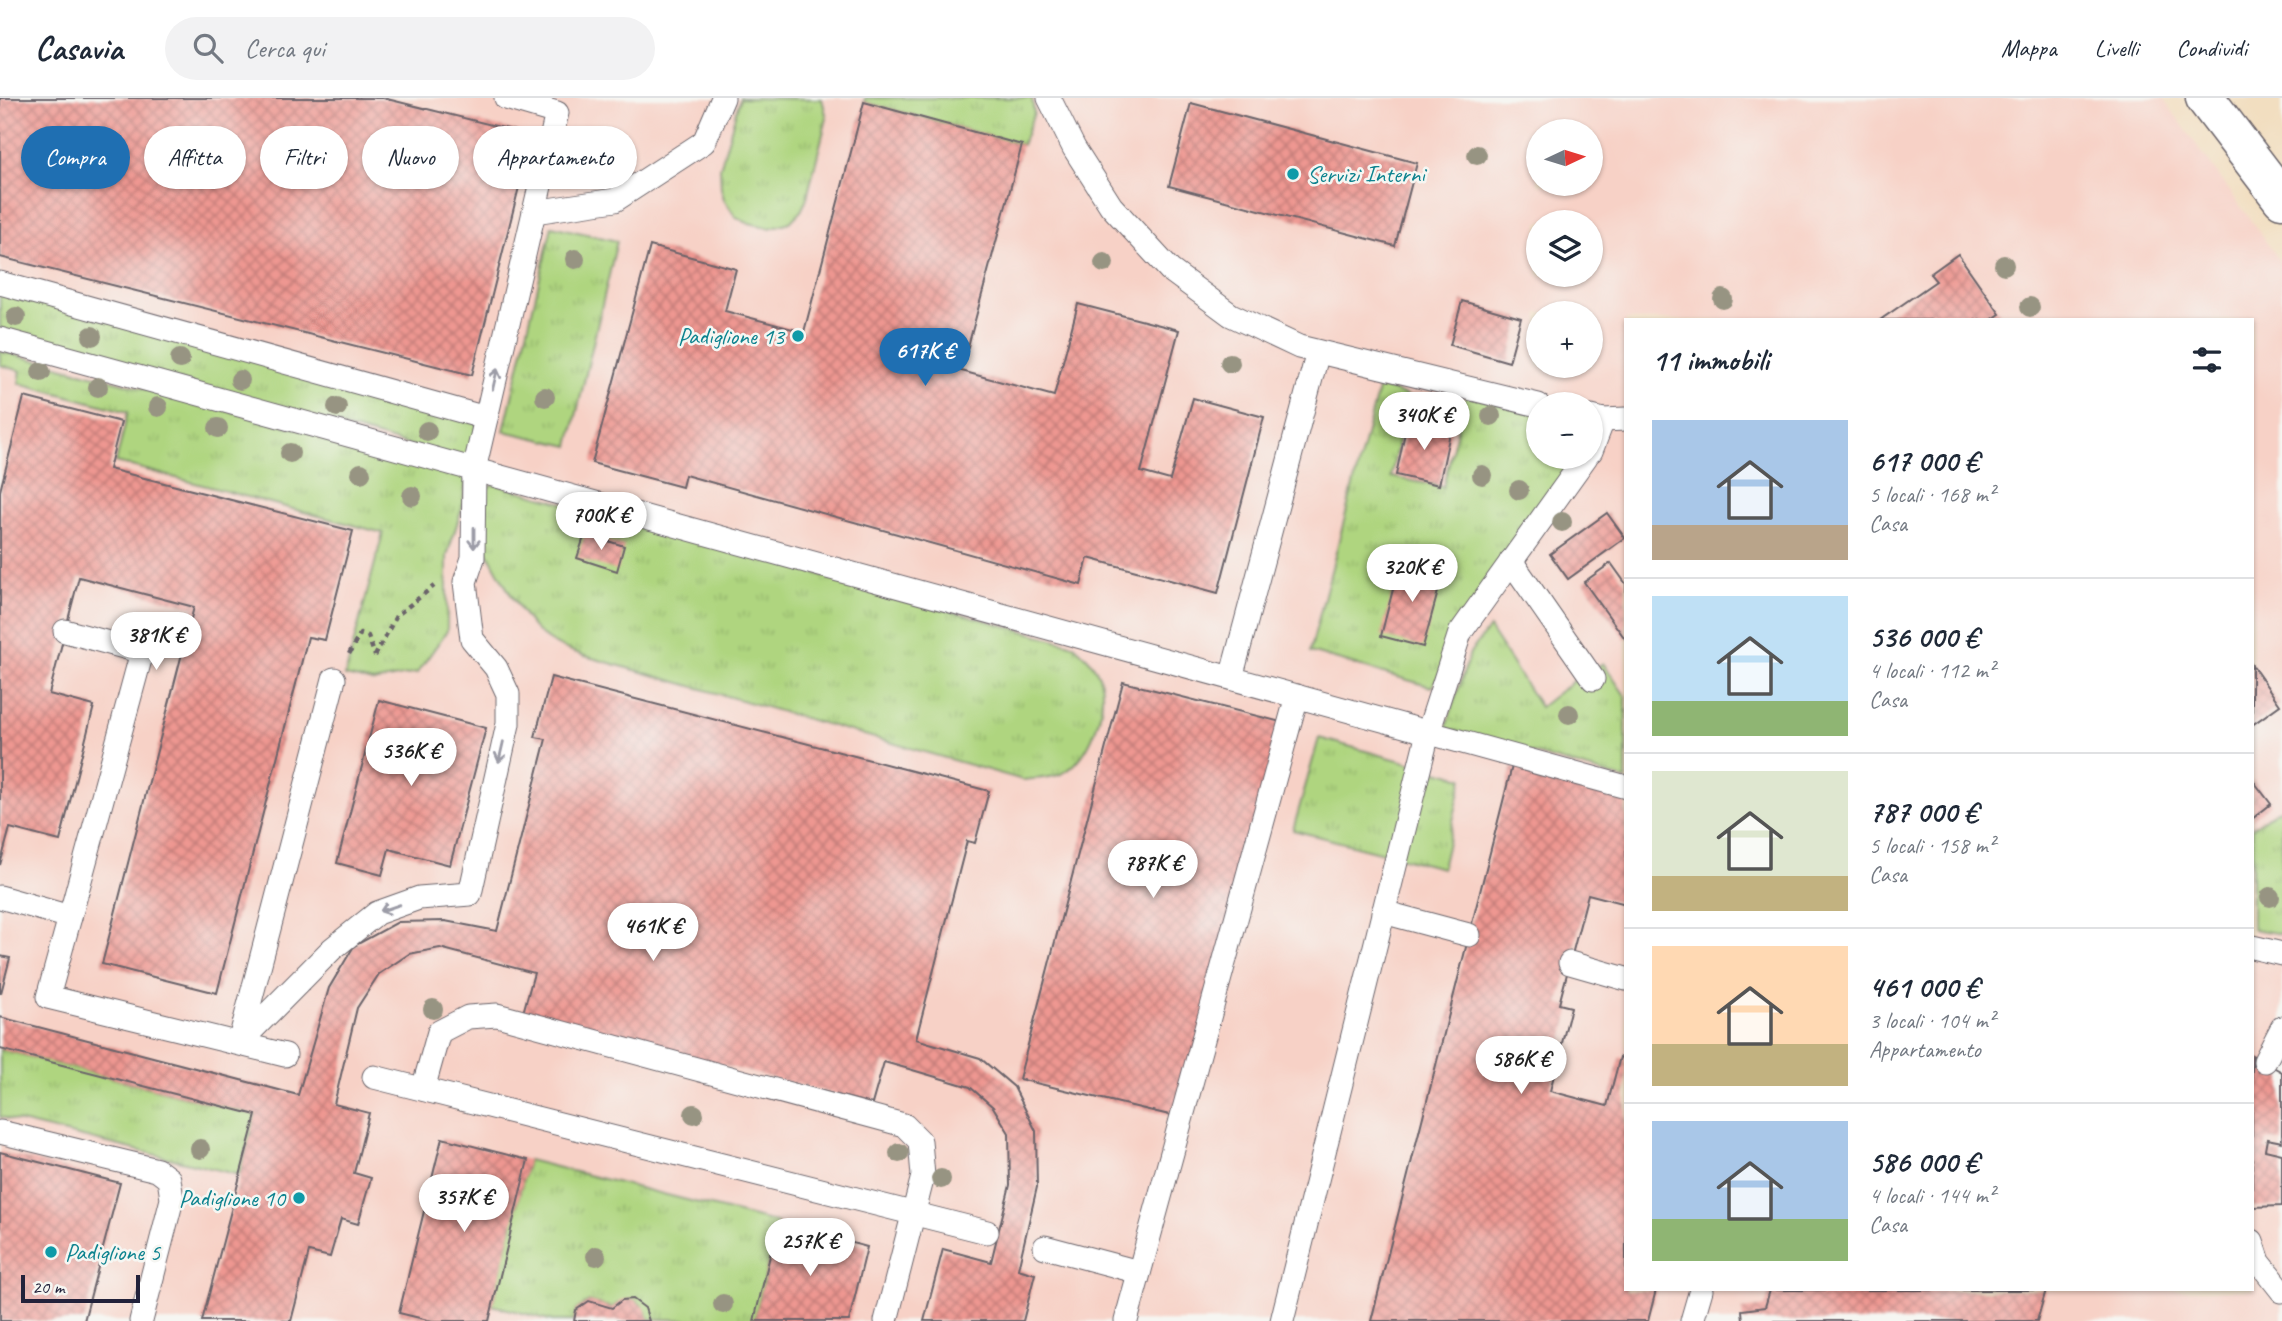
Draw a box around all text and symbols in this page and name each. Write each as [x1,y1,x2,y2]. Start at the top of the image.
search box [165,17,655,80]
text: Casavia [35,27,123,69]
icon: search [189,29,227,67]
text: Cerca qui [245,32,325,65]
text: Mappa [2001,33,2057,63]
text: Livelli [2095,33,2138,63]
text: Condividi [2176,33,2247,63]
north arrow [1526,119,1603,196]
map controls [1526,119,1603,469]
chip: Compra [21,126,130,189]
chip: Affitta [144,126,246,189]
chip: Filtri [260,126,348,189]
chip: Nuovo [362,126,459,189]
chip: Appartamento [473,126,637,189]
place label: Servizi Interni [1307,159,1427,189]
marker: Servizi Interni [1285,166,1301,182]
button: layers [1526,210,1603,287]
button: + [1526,301,1603,378]
place label: Padiglione 13 [678,321,786,351]
marker: Padiglione 13 [790,328,806,344]
pin: 617K € [868,328,982,388]
text: 617K € [895,336,955,365]
text: 11 immobili [1652,341,1769,379]
icon: filters [2188,341,2226,379]
one-way arrow [489,369,502,391]
pin: 340K € [1367,392,1481,452]
button: − [1526,392,1603,469]
text: 340K € [1395,400,1453,429]
text: 617 000 € [1869,442,1979,480]
icon: home [1708,448,1792,532]
text: 5 locali · 168 m² [1869,480,1995,509]
pin: 700K € [544,492,658,552]
text: 700K € [572,500,630,529]
text: Casa [1869,509,1907,538]
one-way arrow [467,526,480,549]
pin: 320K € [1355,545,1469,604]
text: 320K € [1383,552,1441,581]
pin: 381K € [99,612,213,672]
text: 536 000 € [1869,618,1978,656]
text: 381K € [127,620,185,649]
icon: home [1708,624,1792,708]
text: 4 locali · 112 m² [1869,656,1995,685]
text: Casa [1869,685,1907,714]
pin: 536K € [354,728,468,788]
text: 536K € [382,736,440,765]
one-way arrow [494,740,507,762]
text: 787 000 € [1869,793,1978,831]
icon: home [1708,799,1792,883]
text: 5 locali · 158 m² [1869,831,1995,860]
pin: 787K € [1096,840,1210,900]
text: 787K € [1124,848,1182,877]
text: Casa [1869,860,1907,889]
one-way arrow [380,903,402,915]
pin: 461K € [596,904,710,963]
text: 461K € [623,911,683,940]
text: 461 000 € [1869,968,1979,1006]
icon: home [1708,974,1792,1058]
text: 3 locali · 104 m² [1869,1006,1995,1035]
text: Appartamento [1869,1035,1981,1064]
pin: 586K € [1464,1037,1578,1096]
text: 586K € [1492,1044,1550,1073]
text: 586 000 € [1869,1143,1978,1181]
icon: home [1708,1149,1792,1233]
pin: 357K € [407,1174,521,1234]
text: 4 locali · 144 m² [1869,1181,1995,1210]
text: 357K € [435,1182,493,1211]
place label: Padiglione 10 [179,1183,287,1213]
marker: Padiglione 10 [291,1190,307,1206]
text: Casa [1869,1210,1907,1239]
pin: 257K € [753,1218,867,1278]
text: 257K € [781,1226,839,1255]
place label: Padiglione 5 [65,1237,162,1267]
marker: Padiglione 5 [43,1244,59,1260]
scale bar [21,1272,140,1304]
text: 20 m [32,1275,64,1299]

